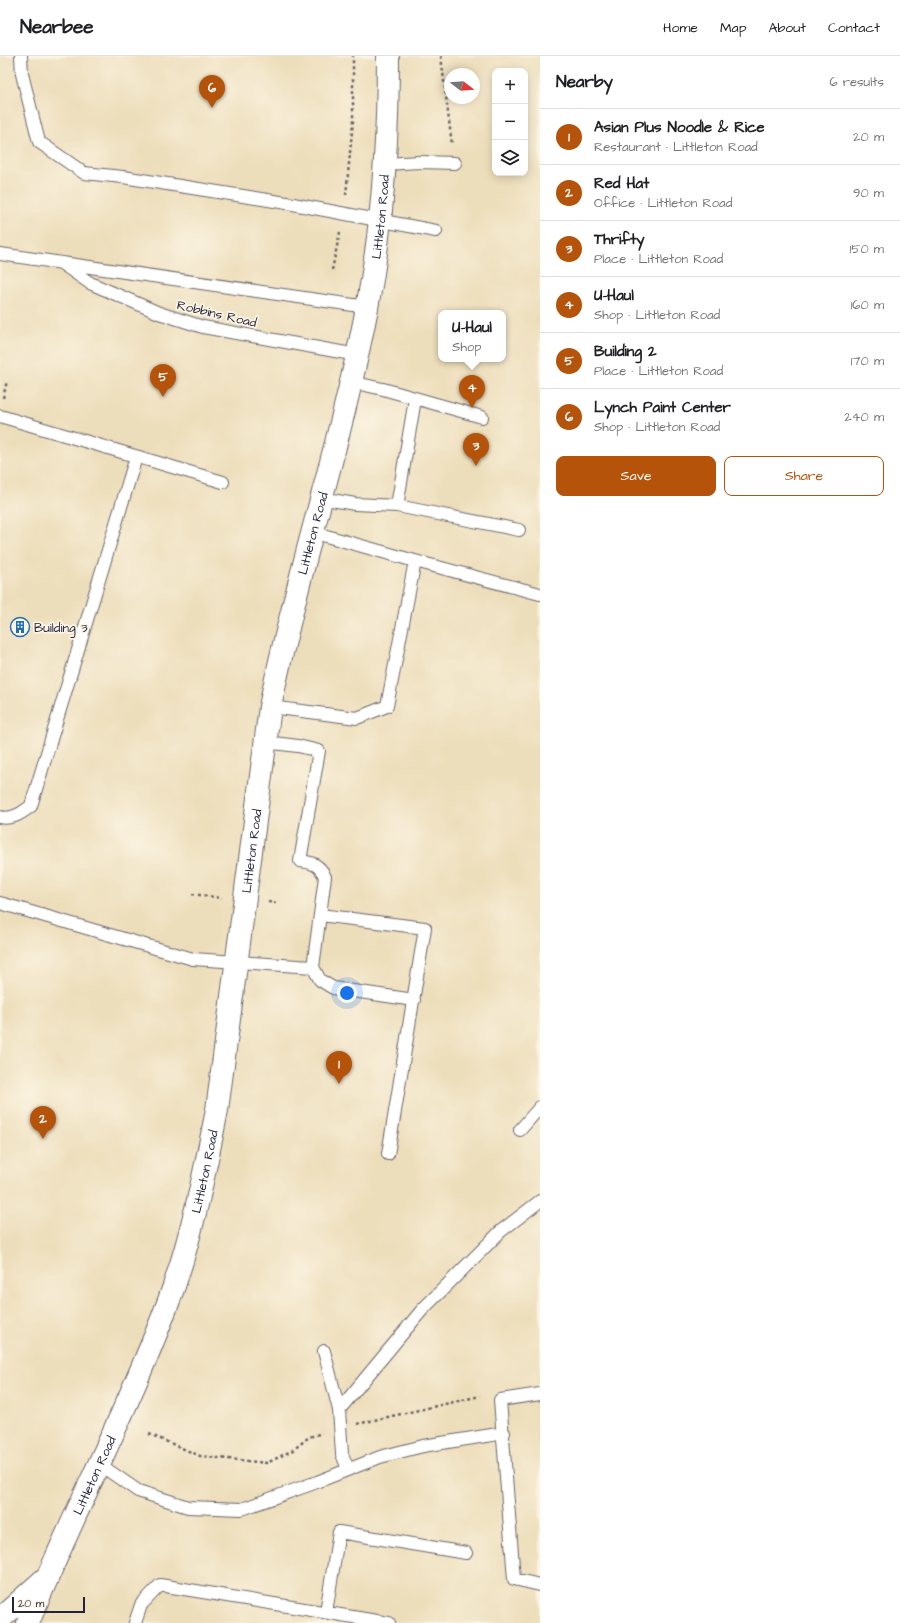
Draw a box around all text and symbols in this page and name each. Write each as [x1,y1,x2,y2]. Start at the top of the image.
text: Nearbee [20,14,94,41]
text: Home [663,18,698,38]
text: Map [720,18,746,38]
text: About [768,18,806,38]
text: Contact [828,18,880,38]
north arrow [444,68,480,104]
map controls [492,68,528,176]
button: + [492,68,528,104]
text: Nearby [556,70,613,94]
text: 6 results [829,73,884,91]
pin: 6 [199,75,225,108]
button: − [492,104,528,140]
text: Asian Plus Noodle & Rice [594,117,765,138]
text: 1 [568,128,570,146]
text: 20 m [853,128,884,146]
text: Restaurant · Littleton Road [594,138,758,156]
button: layers [492,140,528,176]
text: Red Hat [594,173,649,194]
street label: Littleton Road [367,174,394,260]
text: 2 [565,184,573,202]
text: 90 m [853,184,884,202]
text: Office · Littleton Road [594,194,732,212]
text: Thrifty [594,229,645,250]
text: 3 [566,240,572,258]
text: 150 m [850,240,884,258]
text: Place · Littleton Road [594,250,723,268]
text: U-Haul [594,285,634,306]
street label: Robbins Road [175,296,259,332]
text: 4 [565,296,573,314]
text: 160 m [851,296,884,314]
text: Shop · Littleton Road [594,306,720,324]
popup [438,310,506,362]
text: U-Haul [452,317,492,338]
text: Shop [452,338,481,356]
text: Building 2 [594,341,657,362]
text: 5 [564,352,574,370]
text: 170 m [851,352,884,370]
text: Place · Littleton Road [594,362,723,380]
pin: 5 [150,364,176,397]
pin: 4 [459,375,485,408]
text: Lynch Paint Center [594,397,731,418]
text: 6 [565,408,573,426]
text: 240 m [844,408,884,426]
text: Shop · Littleton Road [594,418,720,436]
pin: 3 [463,433,489,466]
button: Save [556,456,716,496]
button: Share [724,456,884,496]
street label: Littleton Road [294,490,333,577]
building icon: Building 3 [9,616,31,638]
place label: Building 3 [34,619,88,638]
street label: Littleton Road [238,808,267,894]
your location [337,983,357,1003]
pin: 1 [326,1051,352,1084]
pin: 2 [30,1106,56,1139]
street label: Littleton Road [187,1128,223,1215]
street label: Littleton Road [69,1433,121,1518]
scale bar [12,1595,85,1614]
text: 20 m [18,1596,44,1611]

